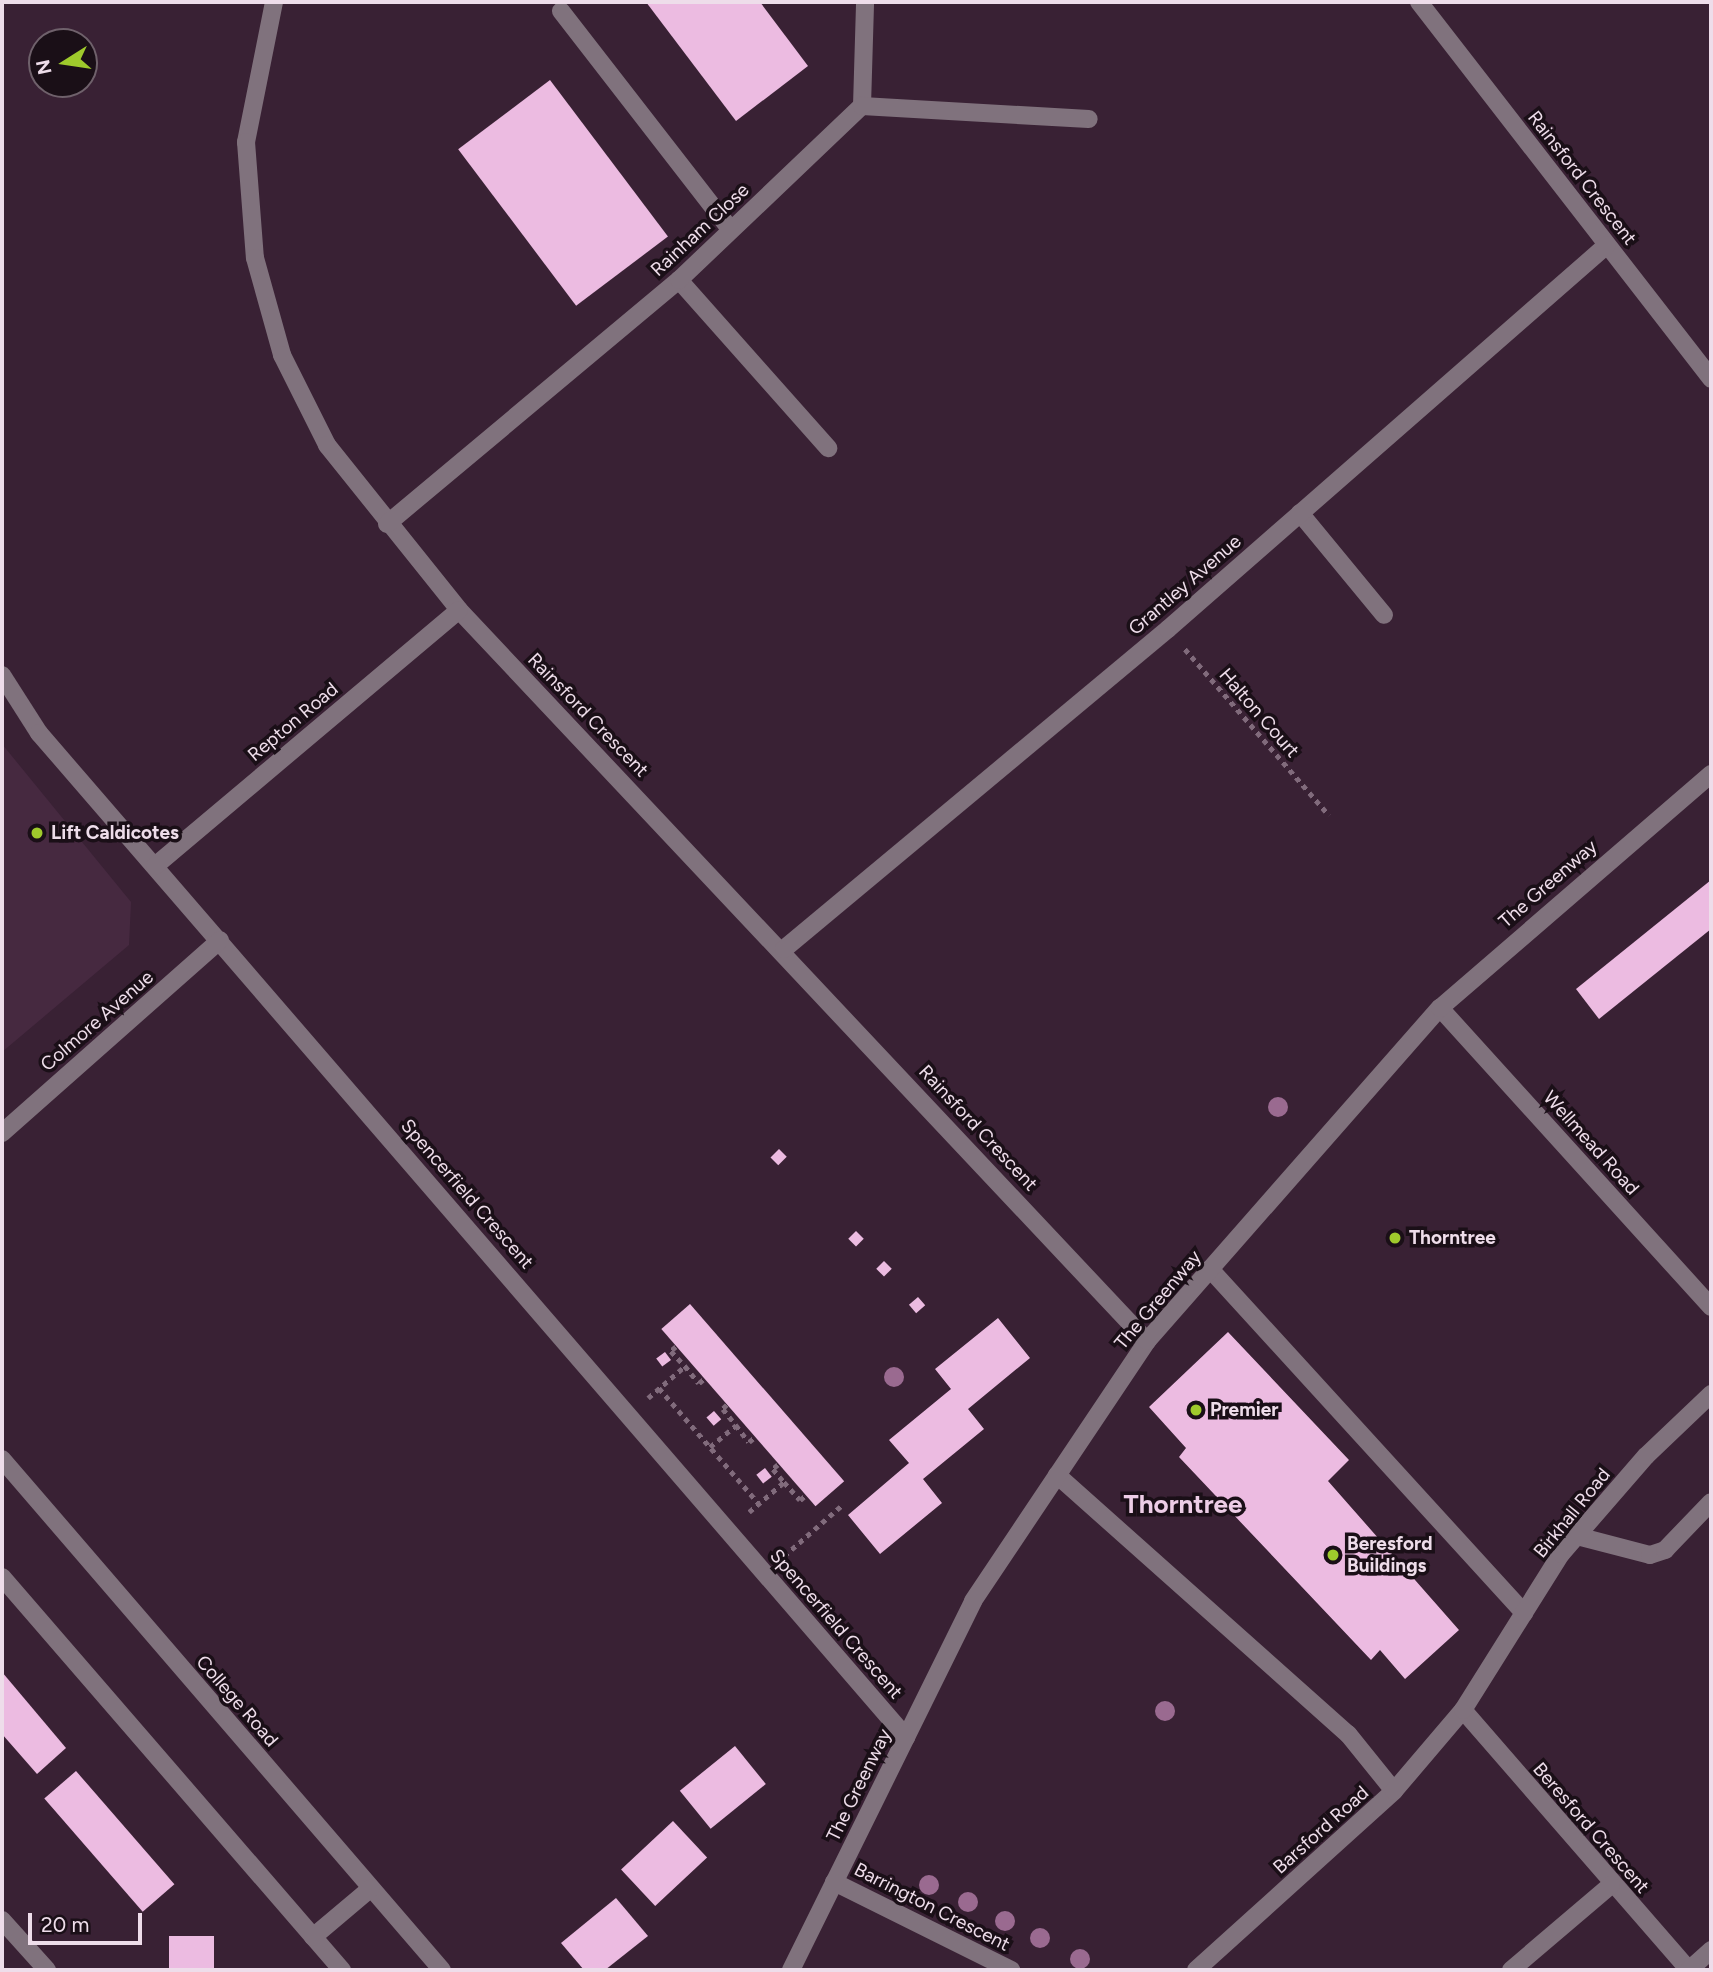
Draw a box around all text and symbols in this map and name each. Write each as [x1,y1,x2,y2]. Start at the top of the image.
north arrow [28,28,98,98]
text: N [31,57,57,77]
street label: Rainsford Crescent [1523,107,1641,249]
street label: Rainham Close [646,179,754,281]
street label: Grantley Avenue [1124,530,1246,640]
street label: Rainsford Crescent [523,648,653,782]
street label: Halton Court [1214,664,1304,762]
street label: Repton Road [243,678,343,766]
place label: Lift Caldicotes [51,822,179,844]
marker: Lift Caldicotes [29,825,45,841]
street label: The Greenway [1494,835,1602,933]
street label: Colmore Avenue [36,966,158,1076]
street label: Rainsford Crescent [914,1060,1042,1196]
street label: Wellmead Road [1538,1086,1644,1200]
street label: Spencerfield Crescent [396,1115,538,1273]
place label: Thorntree [1409,1227,1496,1249]
marker: Thorntree [1387,1230,1403,1246]
street label: The Greenway [1110,1246,1206,1354]
place label: Premier [1210,1399,1278,1421]
marker: Premier [1188,1402,1204,1418]
street label: Birkhall Road [1529,1464,1615,1562]
district label: Thorntree [1124,1489,1242,1521]
place label: Beresford Buildings [1347,1533,1433,1577]
street label: Spencerfield Crescent [765,1545,907,1703]
marker: Beresford Buildings [1325,1547,1341,1563]
street label: College Road [191,1651,283,1751]
street label: The Greenway [822,1725,896,1845]
street label: Beresford Crescent [1528,1758,1654,1898]
street label: Barsford Road [1269,1781,1373,1879]
street label: Barrington Crescent [850,1858,1014,1956]
scale bar [32,1898,145,1942]
text: 20 m [41,1912,89,1937]

